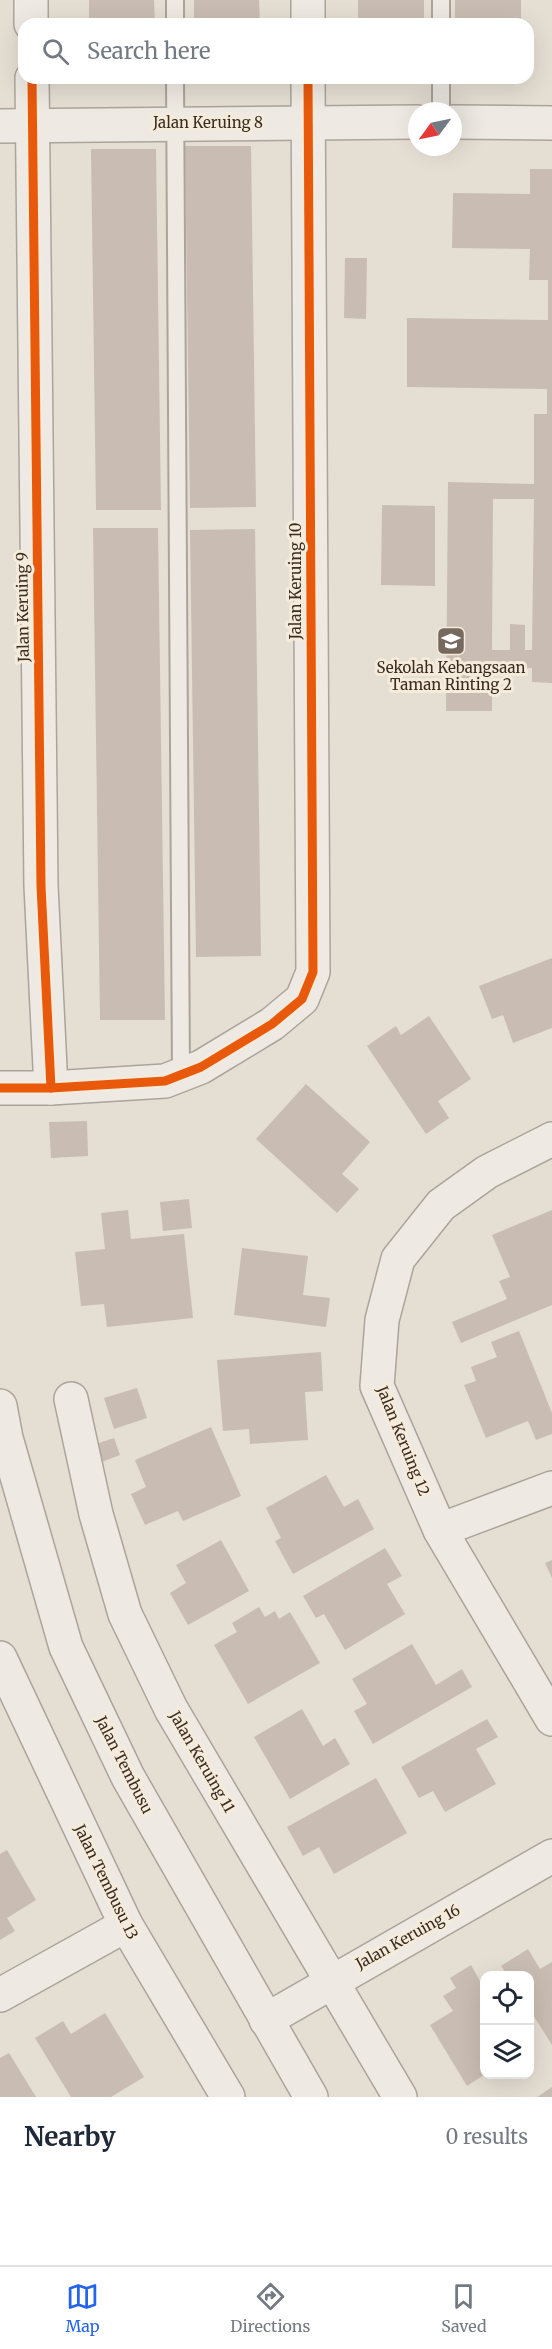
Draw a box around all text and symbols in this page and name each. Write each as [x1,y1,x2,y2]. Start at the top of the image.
search box [18,18,534,84]
icon: search [39,35,72,68]
text: Search here [87,37,210,65]
north arrow [408,102,462,156]
street label: Jalan Keruing 8 [152,113,263,132]
street label: Jalan Keruing 10 [286,523,305,640]
street label: Jalan Keruing 9 [12,552,33,663]
school or university icon: Sekolah Kebangsaan Taman Rinting 2 [435,625,467,657]
place label: Sekolah Kebangsaan Taman Rinting 2 [377,658,525,694]
street label: Jalan Keruing 12 [372,1382,434,1498]
street label: Jalan Keruing 11 [165,1707,239,1816]
street label: Jalan Tembusu [91,1712,157,1817]
street label: Jalan Tembusu 13 [70,1820,143,1942]
street label: Jalan Keruing 16 [351,1900,463,1974]
map controls [480,1971,534,2079]
button: locate [480,1971,534,2025]
button: layers [480,2025,534,2079]
text: Nearby [24,2120,116,2153]
text: 0 results [445,2124,528,2149]
tab: Map [65,2280,100,2336]
tab: Directions [230,2280,310,2336]
tab: Saved [441,2280,487,2336]

